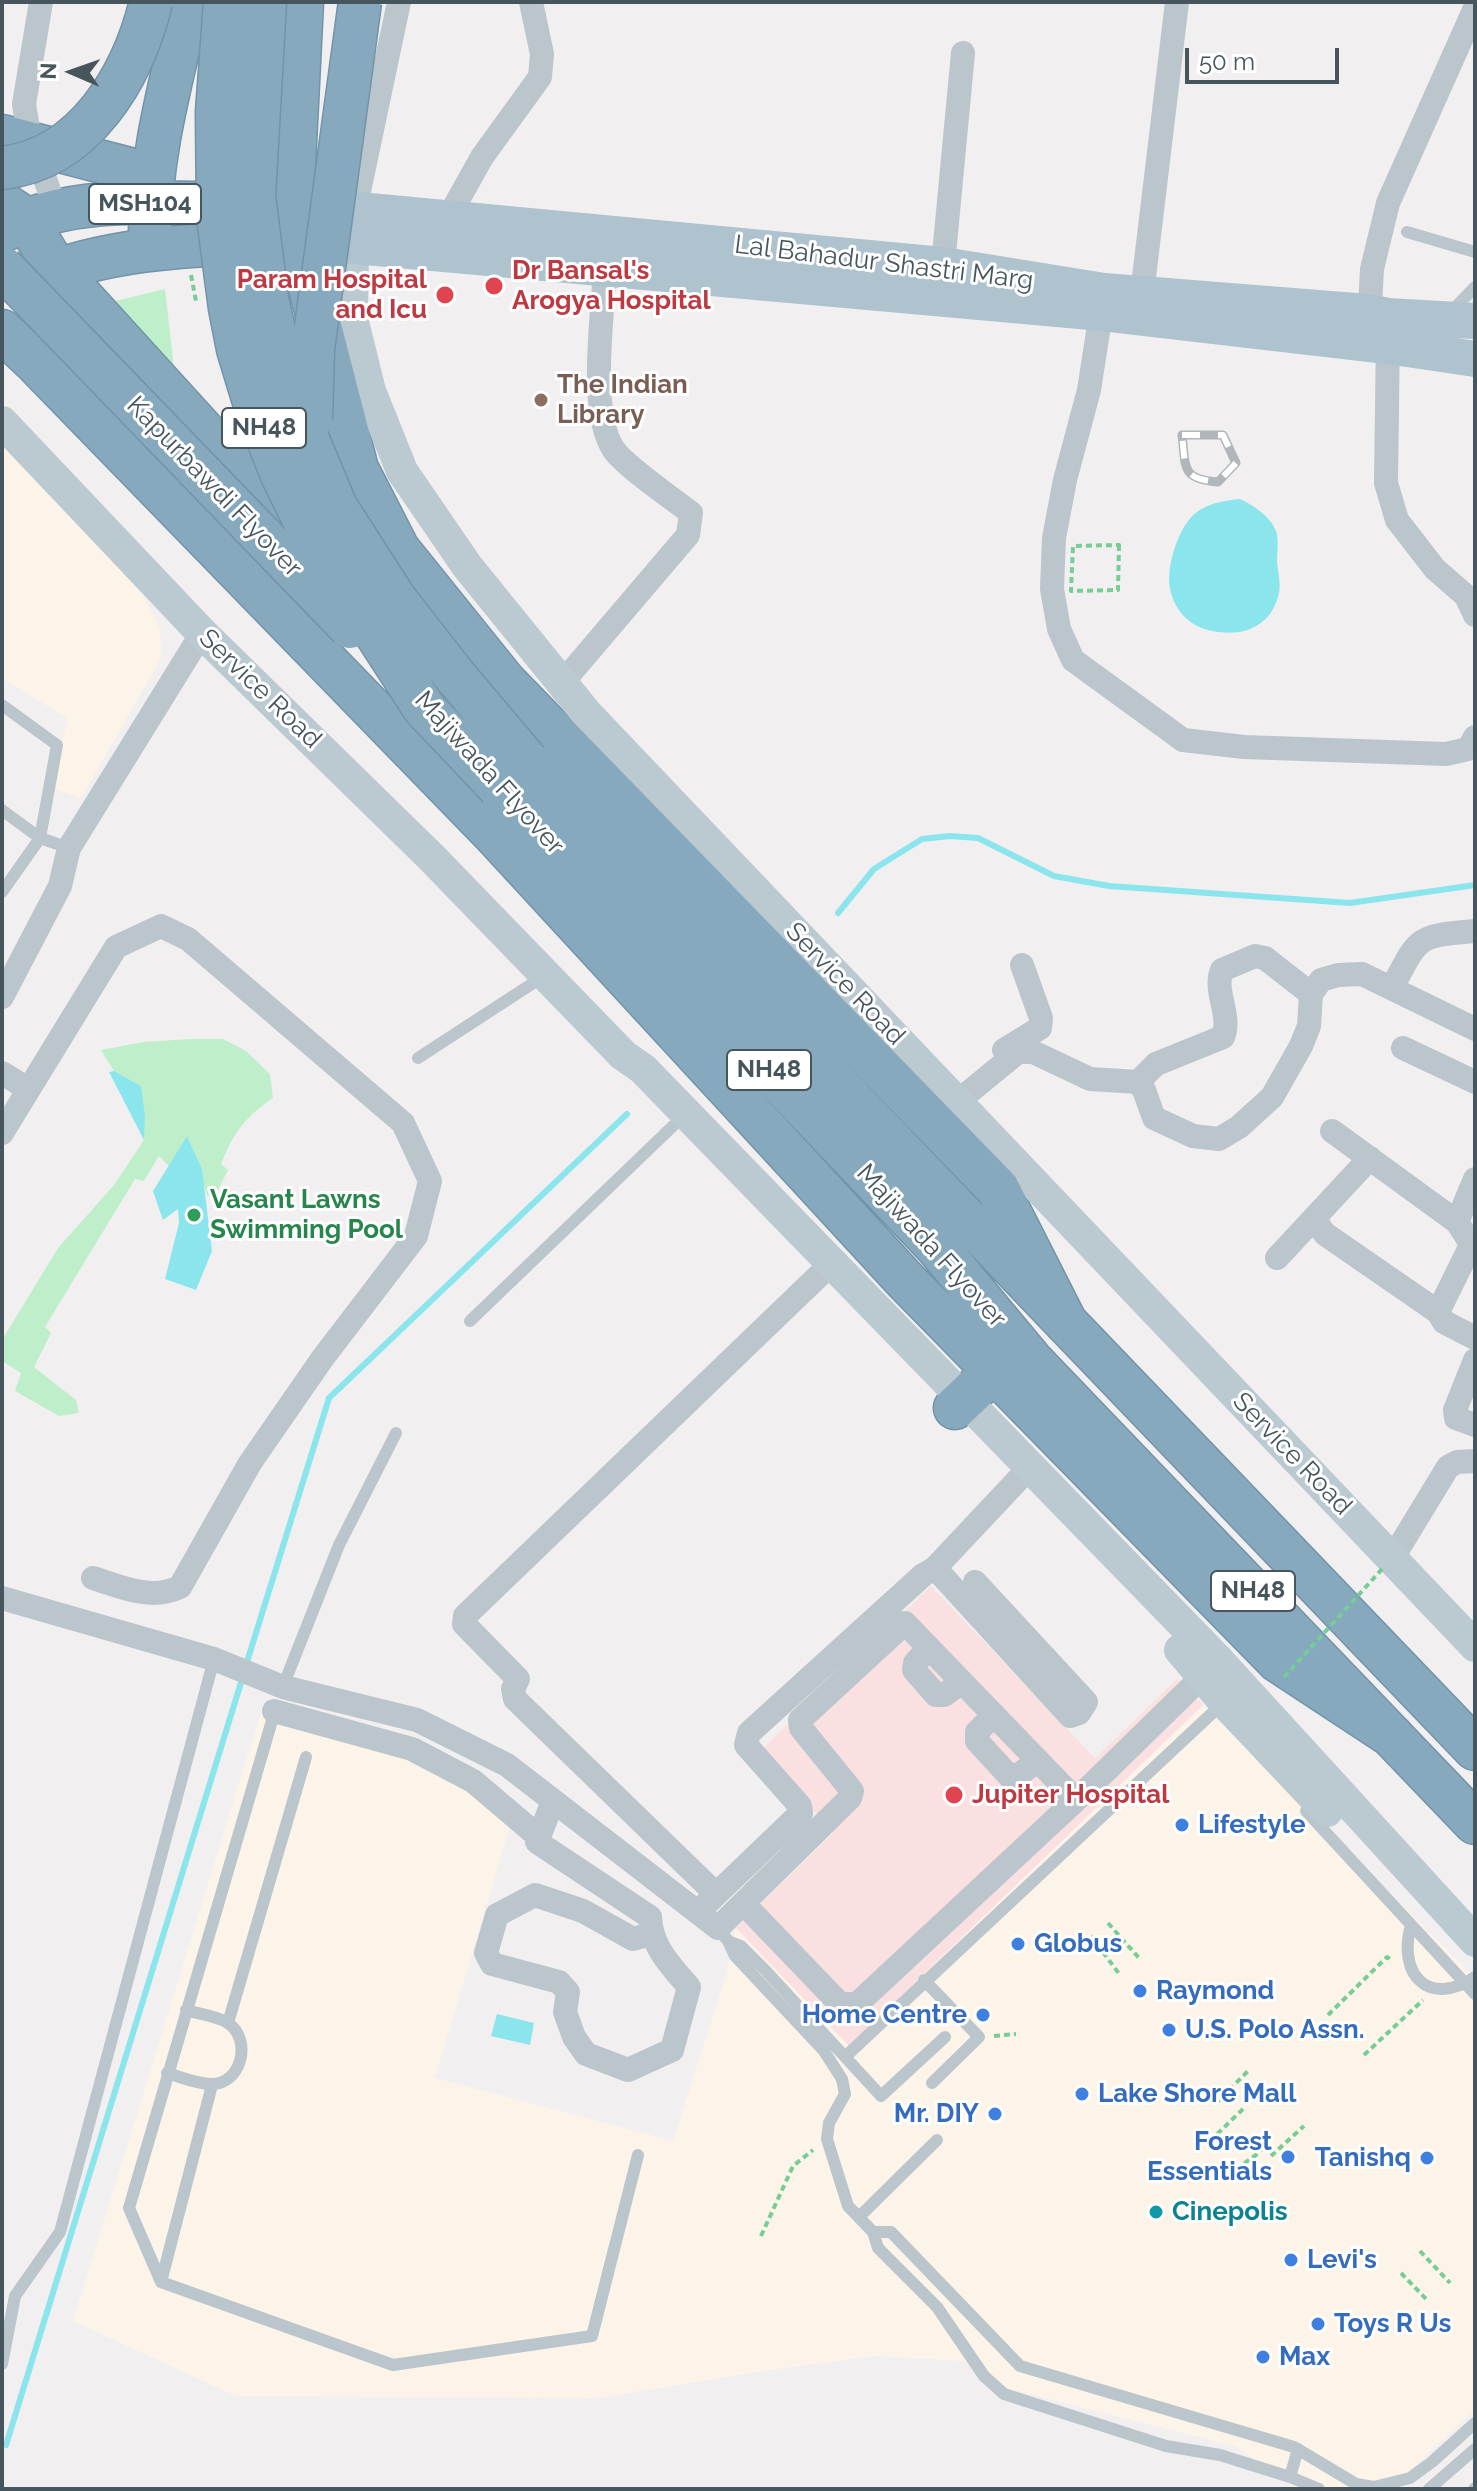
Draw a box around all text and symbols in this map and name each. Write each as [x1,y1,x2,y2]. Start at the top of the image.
north arrow [32,32,112,112]
scale bar [1189,32,1343,82]
text: 50 m [1199,47,1255,76]
text: N [35,62,61,80]
road number: MSH104 [89,184,201,224]
street label: Lal Bahadur Shastri Marg [733,229,1035,297]
place label: Dr Bansal's Arogya Hospital [512,255,711,316]
place label: Param Hospital and Icu [237,264,427,326]
marker: Dr Bansal's Arogya Hospital [483,275,505,297]
marker: Param Hospital and Icu [434,284,456,306]
place label: The Indian Library [557,369,688,430]
street label: Kapurbawdi Flyover [120,390,308,584]
marker: The Indian Library [532,391,550,409]
road number: NH48 [222,408,306,448]
street label: Service Road [192,623,328,755]
street label: Majiwada Flyover [408,685,570,861]
street label: Service Road [779,916,911,1052]
road number: NH48 [727,1050,811,1090]
street label: Majiwada Flyover [850,1158,1012,1334]
place label: Vasant Lawns Swimming Pool [210,1184,403,1246]
marker: Vasant Lawns Swimming Pool [185,1206,203,1224]
street label: Service Road [1226,1386,1358,1522]
road number: NH48 [1211,1571,1295,1611]
place label: Jupiter Hospital [972,1779,1169,1811]
marker: Jupiter Hospital [943,1784,965,1806]
place label: Lifestyle [1198,1809,1306,1841]
marker: Lifestyle [1173,1816,1191,1834]
place label: Globus [1034,1928,1122,1960]
marker: Globus [1009,1935,1027,1953]
place label: Raymond [1156,1975,1274,2007]
marker: Raymond [1131,1982,1149,2000]
place label: Home Centre [802,1999,967,2031]
marker: Home Centre [974,2006,992,2024]
place label: U.S. Polo Assn. [1185,2014,1364,2046]
marker: U.S. Polo Assn. [1160,2021,1178,2039]
place label: Lake Shore Mall [1098,2078,1297,2110]
marker: Lake Shore Mall [1073,2085,1091,2103]
place label: Mr. DIY [894,2098,979,2130]
marker: Mr. DIY [986,2105,1004,2123]
place label: Forest Essentials [1147,2126,1272,2188]
place label: Tanishq [1315,2142,1411,2174]
marker: Forest Essentials [1279,2148,1297,2166]
marker: Tanishq [1418,2149,1436,2167]
place label: Cinepolis [1172,2196,1288,2228]
marker: Cinepolis [1147,2203,1165,2221]
place label: Levi's [1307,2244,1377,2276]
marker: Levi's [1282,2251,1300,2269]
place label: Toys R Us [1334,2308,1451,2340]
marker: Toys R Us [1309,2315,1327,2333]
place label: Max [1279,2341,1330,2373]
marker: Max [1254,2348,1272,2366]

